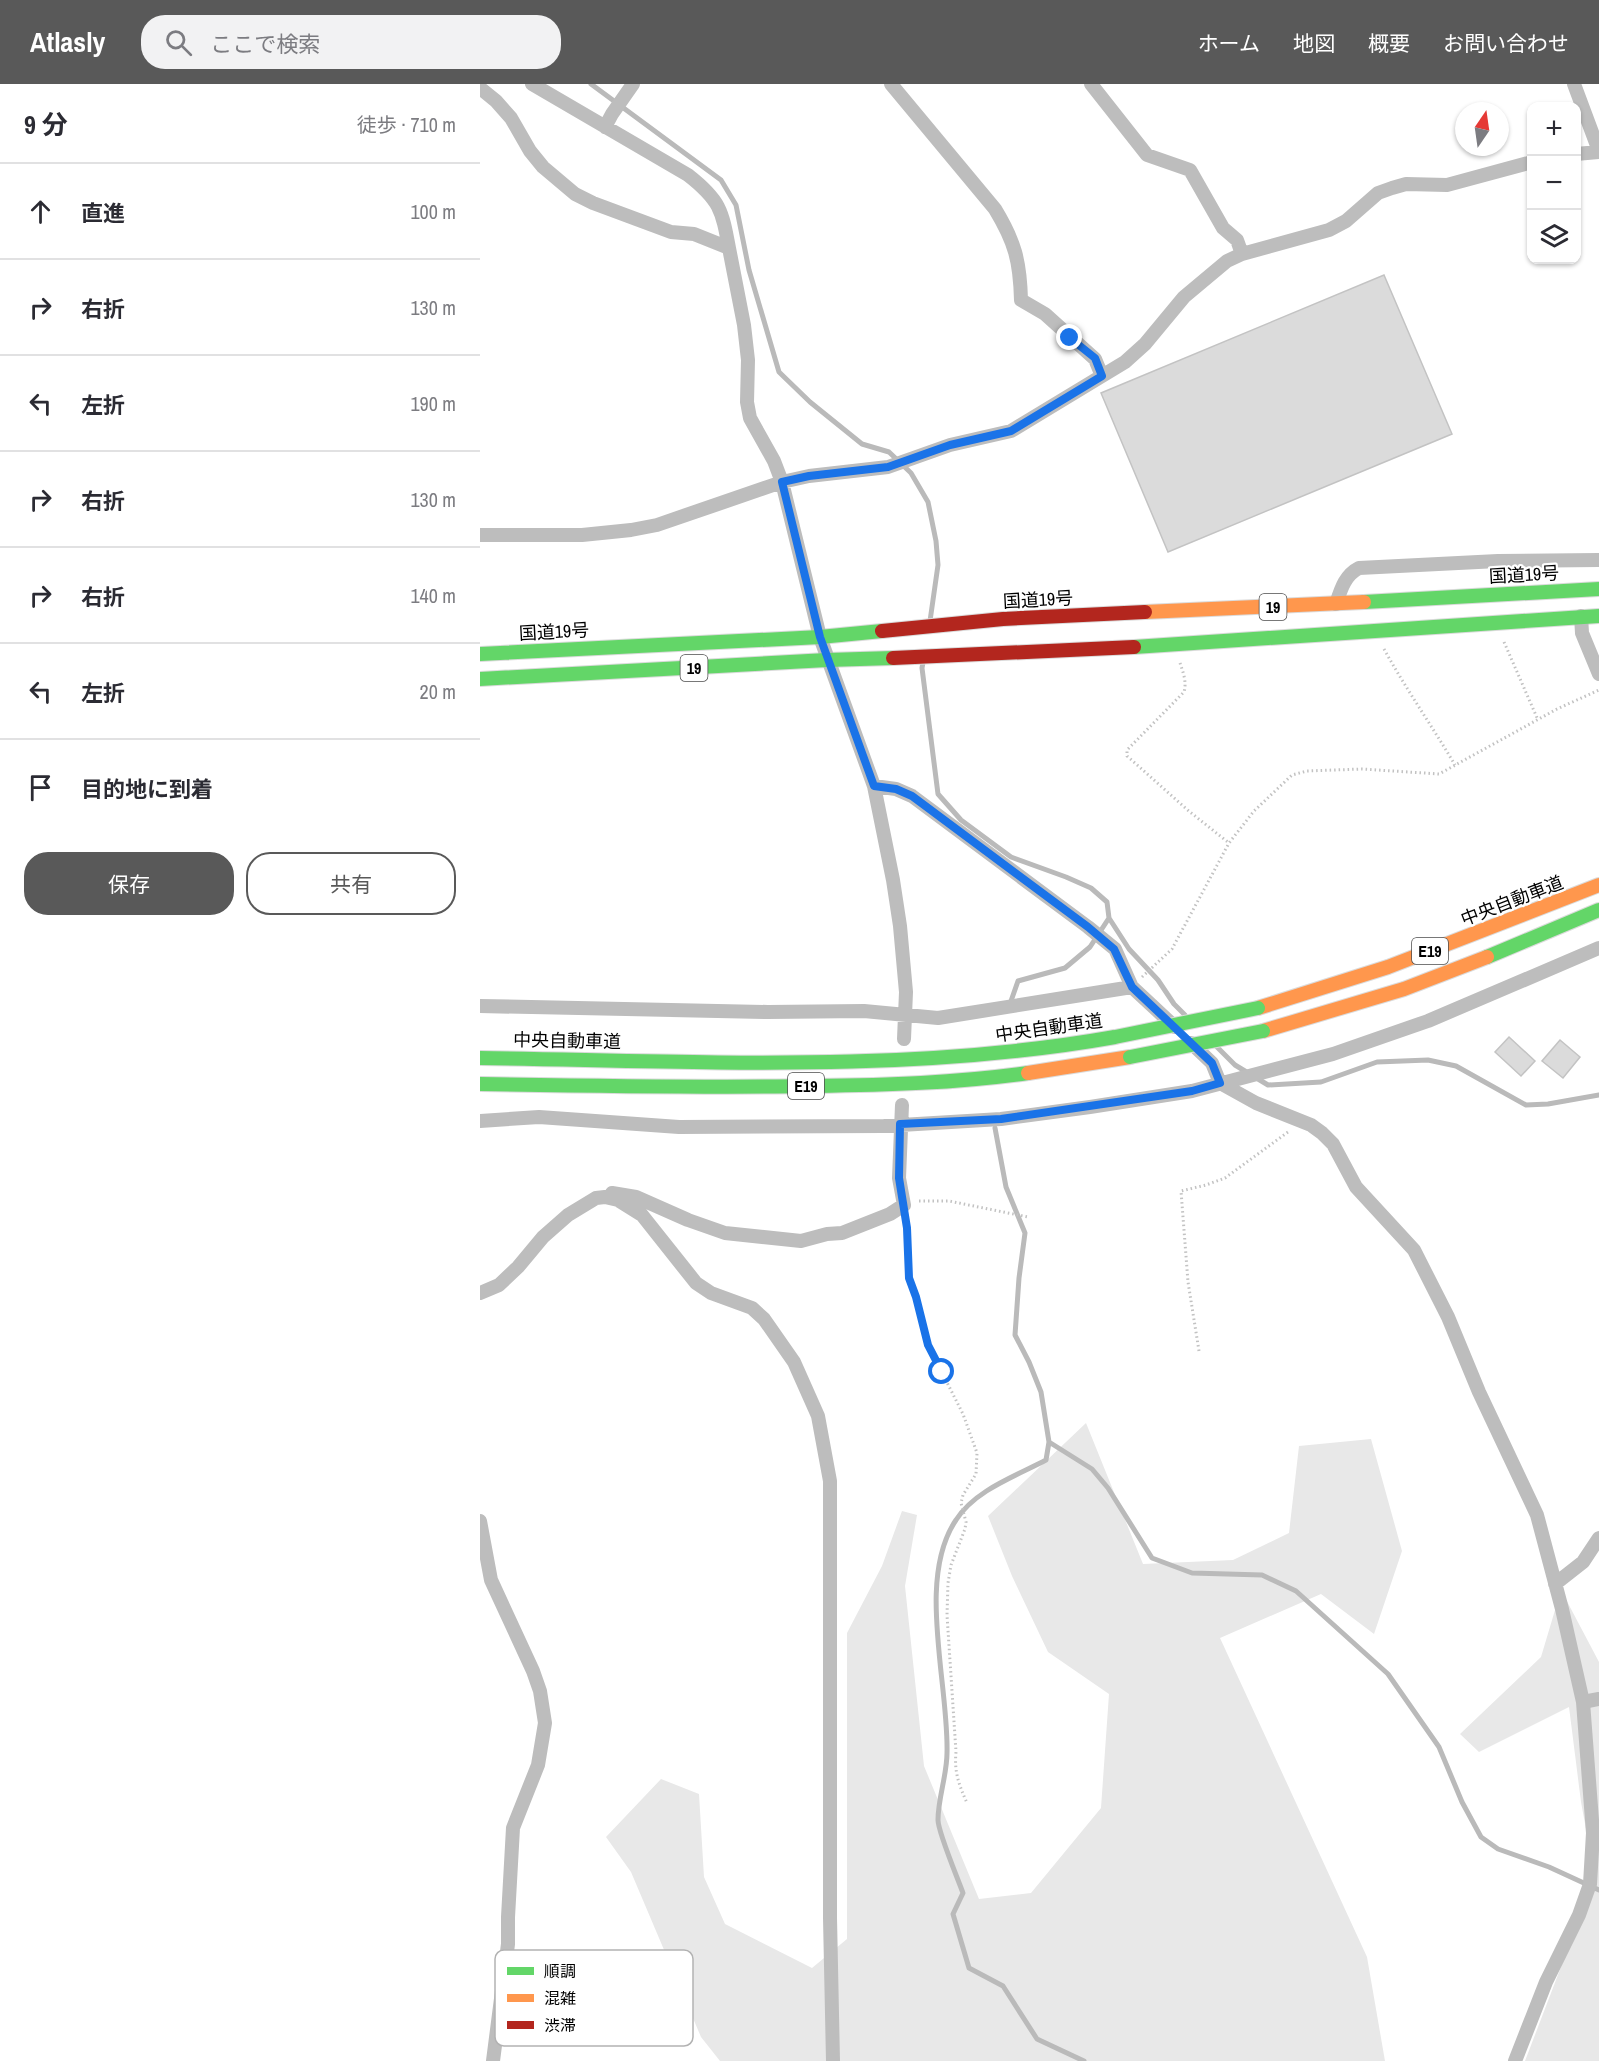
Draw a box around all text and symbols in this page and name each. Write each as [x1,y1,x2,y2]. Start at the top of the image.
search box [141,15,561,69]
text: Atlasly [30,23,105,61]
icon: search [162,26,195,59]
text: ここで検索 [210,29,320,59]
text: ホーム [1198,29,1260,58]
text: 地図 [1293,29,1335,58]
text: 概要 [1368,29,1410,58]
text: お問い合わせ [1443,29,1569,58]
north arrow [1455,102,1509,156]
map controls [1527,102,1581,264]
button: + [1527,102,1581,156]
text: 9 分 [24,107,68,142]
text: 徒歩 · 710 m [357,111,456,138]
button: − [1527,156,1581,210]
icon: ahead [24,195,57,228]
text: 直進 [81,198,125,228]
text: 100 m [410,198,456,225]
button: layers [1527,210,1581,264]
icon: right [24,291,57,324]
text: 右折 [81,294,125,324]
text: 130 m [410,294,456,321]
route end [1056,324,1082,350]
icon: left [24,387,57,420]
text: 左折 [81,390,125,420]
text: 190 m [410,390,456,417]
icon: right [24,483,57,516]
text: 右折 [81,486,125,516]
text: 130 m [410,486,456,513]
street label: 国道19号 [1488,560,1560,589]
icon: right [24,579,57,612]
text: 右折 [81,582,125,612]
text: 140 m [410,582,456,609]
street label: 国道19号 [1002,585,1074,614]
road number: 19 [1260,594,1286,620]
street label: 国道19号 [518,617,590,646]
road number: 19 [680,655,708,681]
icon: left [24,675,57,708]
text: 左折 [81,678,125,708]
text: 20 m [420,678,456,705]
icon: arrive [24,771,57,804]
text: 目的地に到着 [81,774,213,804]
button: 保存 [24,852,234,915]
button: 共有 [246,852,456,915]
street label: 中央自動車道 [1457,870,1567,932]
road number: E19 [1412,938,1448,964]
street label: 中央自動車道 [994,1008,1104,1047]
street label: 中央自動車道 [513,1027,621,1054]
road number: E19 [788,1073,824,1099]
route start [928,1358,954,1384]
legend [495,1950,693,2046]
text: 順調 [544,1960,576,1982]
text: 混雑 [544,1987,576,2009]
text: 渋滞 [544,2014,576,2036]

